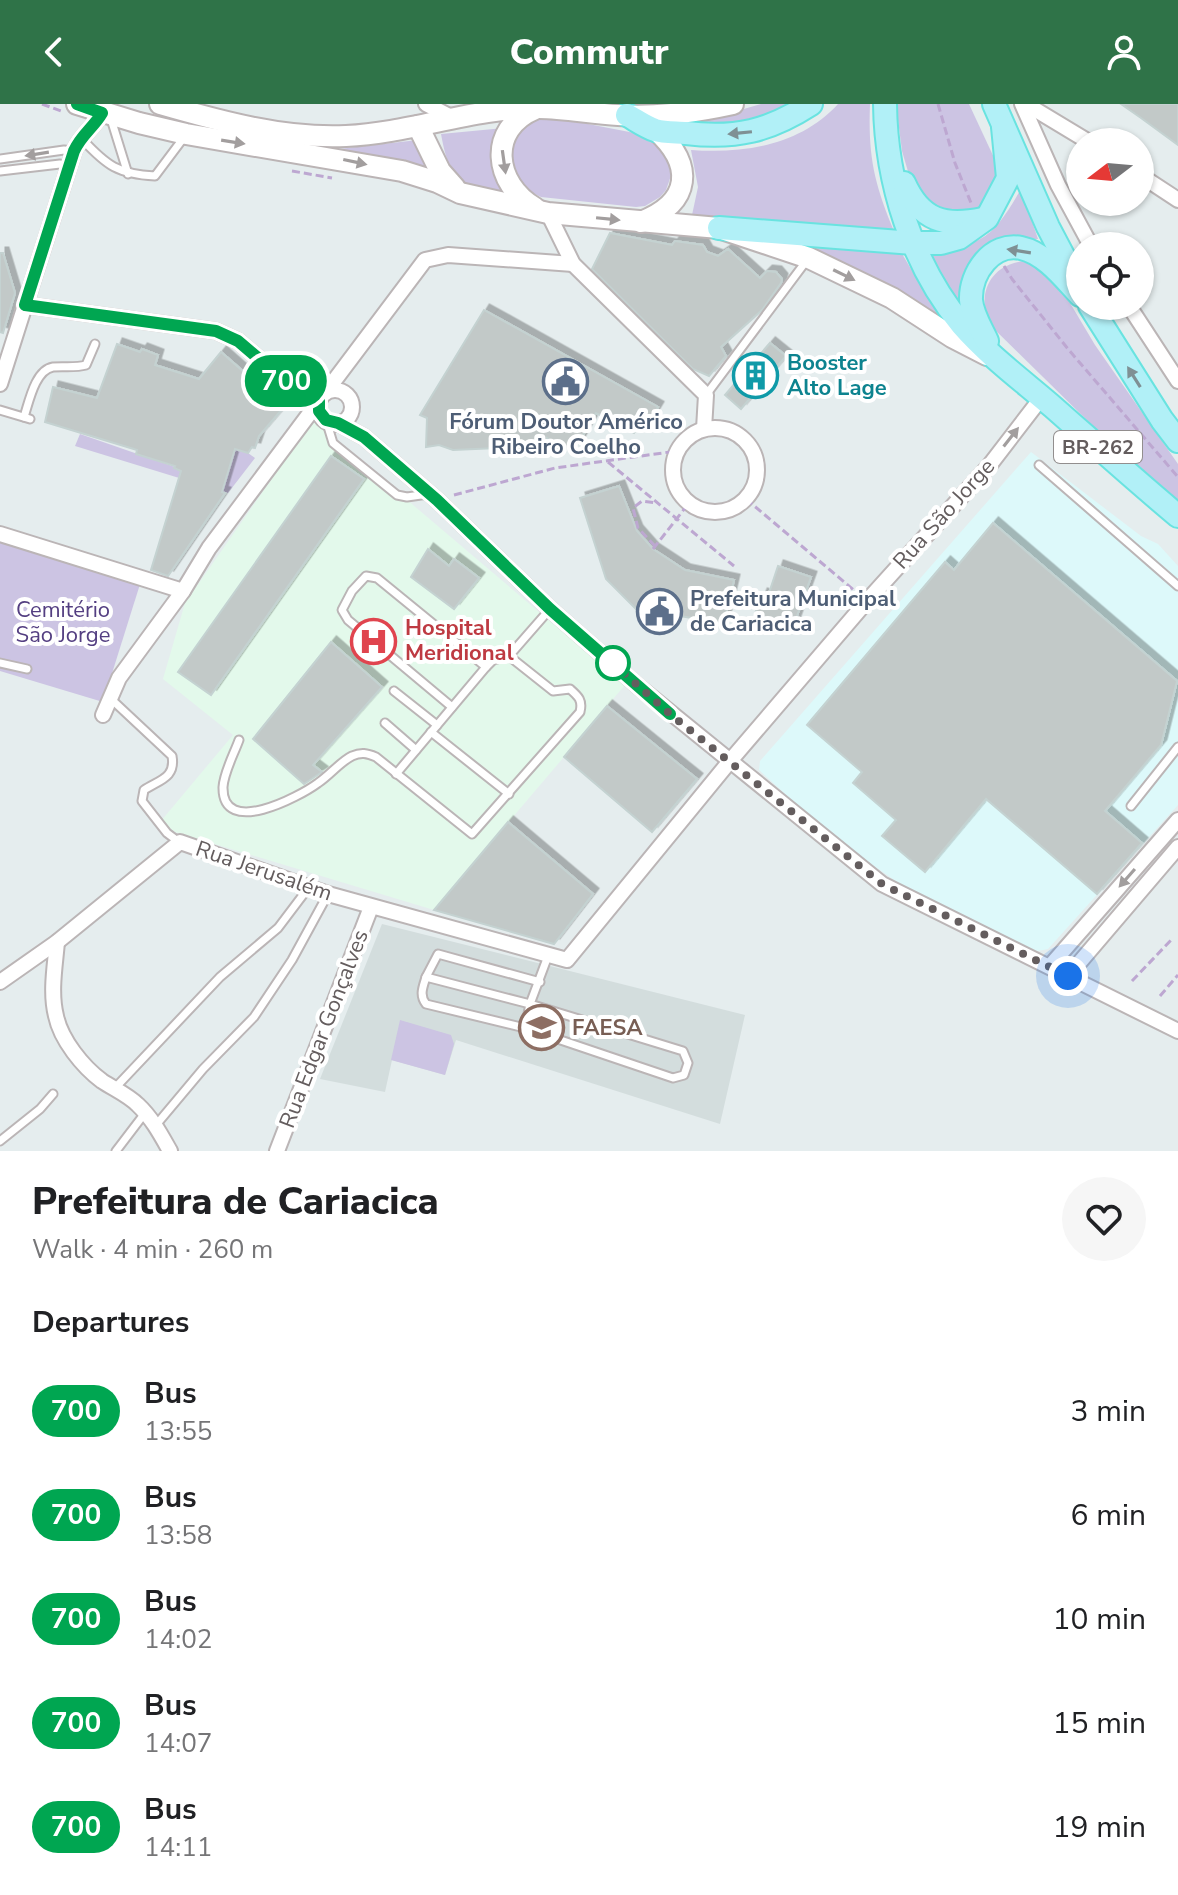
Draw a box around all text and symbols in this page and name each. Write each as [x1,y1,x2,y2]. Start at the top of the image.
text: Commutr [509,28,669,77]
icon: back [32,30,76,74]
icon: person [1102,30,1146,74]
one-way arrow [727,127,752,140]
north arrow [1066,128,1154,216]
map controls [1066,128,1154,320]
one-way arrow [221,136,246,148]
one-way arrow [24,148,49,160]
one-way arrow [498,149,511,174]
one-way arrow [343,156,368,169]
one-way arrow [596,212,621,225]
button: locate [1066,232,1154,320]
one-way arrow [1006,244,1031,257]
one-way arrow [832,268,855,282]
place label: Booster Alto Lage [787,348,887,403]
building icon: Booster Alto Lage [732,352,780,400]
line badge: 700 [240,355,332,407]
public building icon: Fórum Doutor Américo Ribeiro Coelho [542,357,590,405]
text: 700 [261,362,311,400]
one-way arrow [1128,366,1142,388]
place label: Fórum Doutor Américo Ribeiro Coelho [449,407,683,462]
one-way arrow [1002,427,1018,447]
road number: BR-262 [1054,431,1142,463]
street label: Rua São Jorge [886,452,1002,576]
place label: Prefeitura Municipal de Cariacica [690,584,896,639]
public building icon: Prefeitura Municipal de Cariacica [635,588,683,636]
park label: Cemitério São Jorge [16,595,110,650]
place label: Hospital Meridional [405,613,514,668]
hospital icon: Hospital Meridional [350,617,398,665]
unlabelled marker [596,646,630,680]
street label: Rua Jerusalém [192,834,336,908]
one-way arrow [1118,869,1136,888]
street label: Rua Edgar Gonçalves [272,926,376,1132]
your location [1048,956,1088,996]
school or university icon: FAESA [517,1004,565,1052]
place label: FAESA [572,1013,643,1043]
text: Prefeitura de Cariacica [32,1176,439,1227]
button: heart [1062,1177,1146,1261]
text: Walk · 4 min · 260 m [32,1232,273,1267]
text: Departures [32,1302,189,1343]
text: Bus [144,1373,197,1414]
text: 3 min [1071,1391,1146,1432]
text: 700 [51,1392,101,1430]
text: 13:55 [144,1414,212,1449]
text: Bus [144,1477,197,1518]
text: 6 min [1071,1495,1146,1536]
text: 700 [51,1496,101,1534]
text: 13:58 [144,1518,212,1553]
text: Bus [144,1581,197,1622]
text: 10 min [1053,1599,1146,1640]
text: 700 [51,1600,101,1638]
text: 14:02 [144,1622,212,1657]
text: Bus [144,1685,197,1726]
text: 15 min [1053,1703,1146,1744]
text: 700 [51,1704,101,1742]
text: 14:07 [144,1726,212,1761]
text: Bus [144,1789,197,1830]
text: 19 min [1053,1807,1146,1848]
text: 700 [51,1808,101,1846]
text: 14:11 [144,1830,212,1865]

